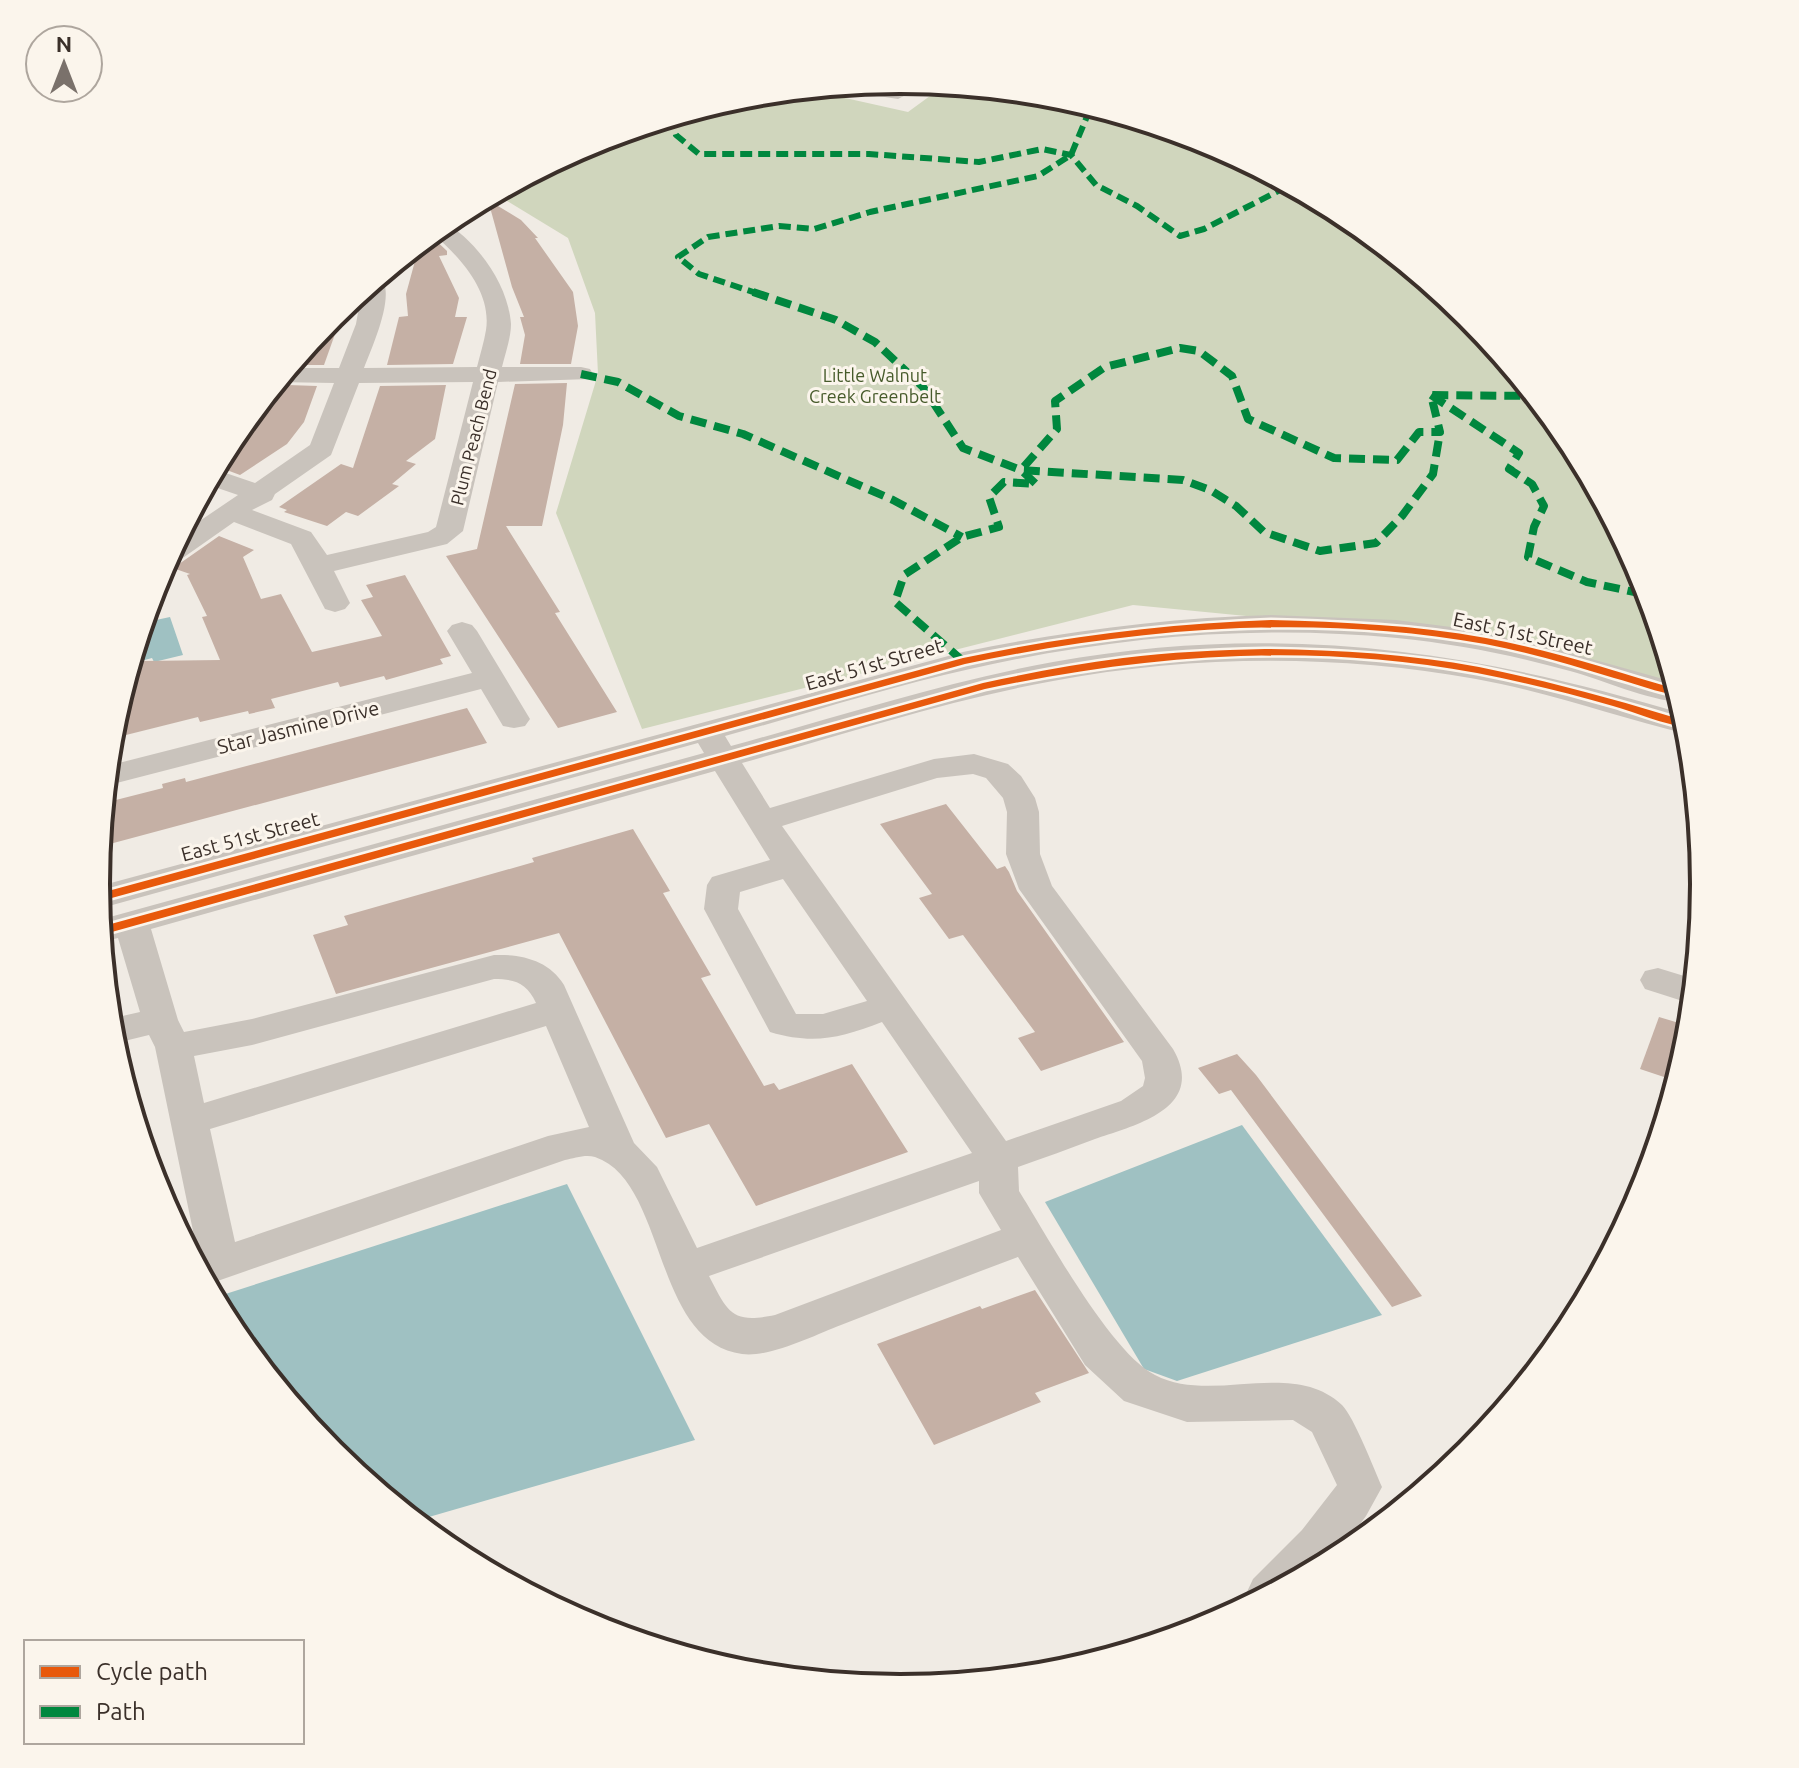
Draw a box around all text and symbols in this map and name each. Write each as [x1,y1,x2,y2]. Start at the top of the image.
north arrow [24,24,104,104]
text: N [56,31,72,56]
park label: Little Walnut Creek Greenbelt [809,365,941,406]
street label: Plum Peach Bend [446,367,500,507]
street label: East 51st Street [1451,607,1595,659]
street label: East 51st Street [803,633,946,695]
street label: Star Jasmine Drive [215,696,381,758]
street label: East 51st Street [178,806,322,866]
legend [24,1640,304,1744]
text: Cycle path [96,1658,208,1685]
text: Path [96,1698,146,1725]

